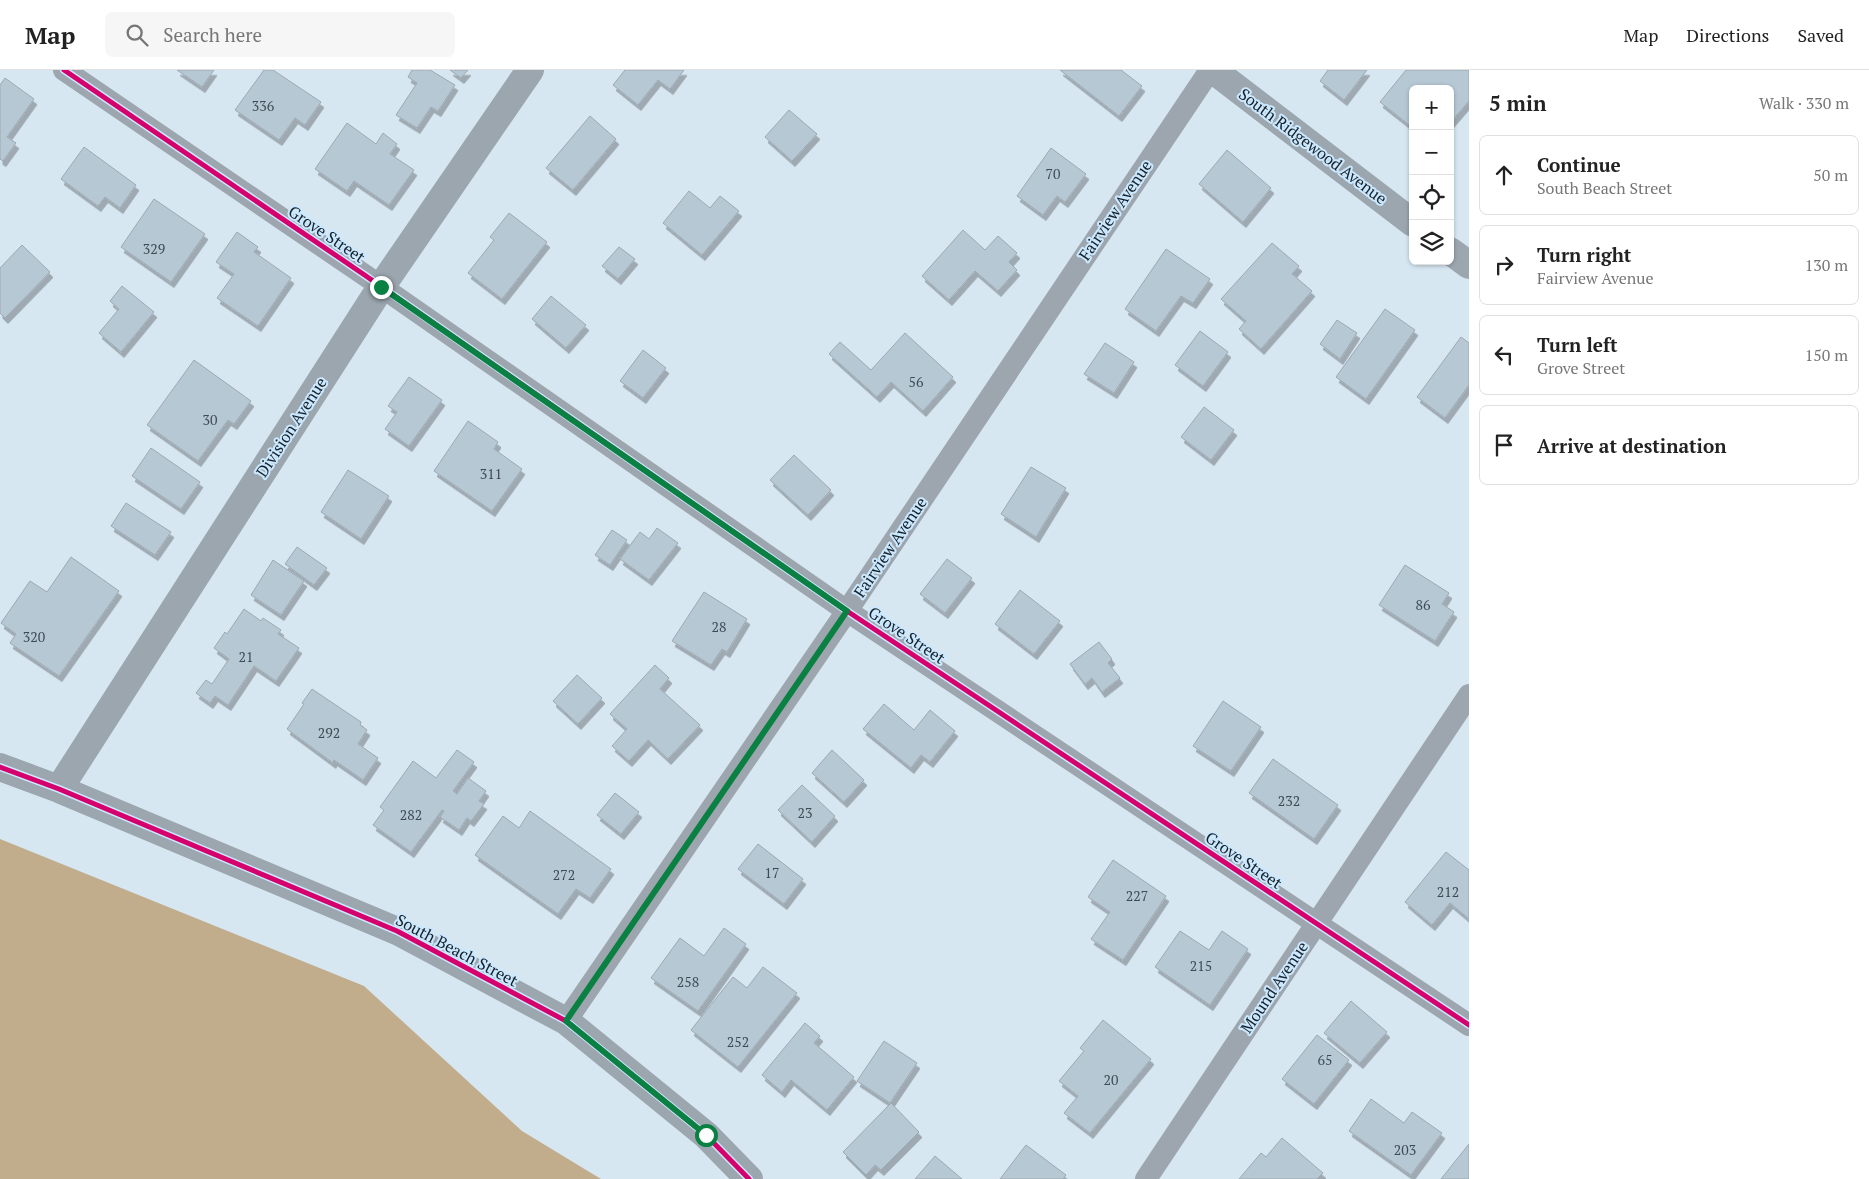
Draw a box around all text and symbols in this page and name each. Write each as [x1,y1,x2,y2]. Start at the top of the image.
search box [105,12,455,57]
text: Map [25,19,75,51]
icon: search [123,21,151,49]
text: Search here [163,22,262,47]
text: Map [1623,23,1658,47]
text: Directions [1686,23,1769,47]
text: Saved [1797,23,1844,47]
street label: South Ridgewood Avenue [1234,83,1392,209]
map controls [1409,85,1454,265]
button: + [1409,85,1454,130]
text: 5 min [1489,89,1546,117]
text: Walk · 330 m [1759,92,1849,114]
house number: 336 [252,96,275,115]
button: − [1409,130,1454,175]
text: Continue [1537,152,1621,177]
street label: Fairview Avenue [1073,156,1157,264]
icon: ahead [1490,161,1518,189]
house number: 70 [1046,164,1060,183]
text: 50 m [1813,164,1848,186]
button: locate [1409,175,1454,220]
text: South Beach Street [1537,177,1672,199]
street label: Grove Street [284,200,370,268]
button: layers [1409,220,1454,265]
house number: 329 [143,239,165,258]
text: Turn right [1537,242,1631,267]
icon: right [1490,251,1518,279]
text: 130 m [1805,254,1848,276]
text: Fairview Avenue [1537,267,1654,289]
route end [370,276,393,299]
text: Turn left [1537,332,1618,357]
icon: left [1490,341,1518,369]
text: 150 m [1805,344,1848,366]
text: Grove Street [1537,357,1625,379]
house number: 56 [909,372,924,391]
street label: Division Avenue [250,373,332,481]
house number: 30 [203,410,217,429]
icon: arrive [1490,431,1518,459]
text: Arrive at destination [1537,433,1726,458]
house number: 311 [480,464,502,483]
street label: Fairview Avenue [848,493,932,601]
house number: 86 [1416,595,1431,614]
street label: Grove Street [864,601,950,669]
house number: 28 [712,617,726,636]
house number: 320 [23,627,45,646]
house number: 21 [239,647,253,666]
house number: 292 [318,723,340,742]
house number: 232 [1278,791,1300,810]
house number: 23 [798,803,812,822]
house number: 282 [400,805,422,824]
street label: Grove Street [1201,826,1287,894]
house number: 17 [765,863,779,882]
house number: 272 [553,865,575,884]
house number: 212 [1437,882,1459,901]
house number: 227 [1126,886,1148,905]
street label: South Beach Street [392,909,522,991]
street label: Mound Avenue [1235,937,1313,1037]
house number: 215 [1190,956,1212,975]
house number: 258 [677,972,699,991]
house number: 252 [727,1032,749,1051]
house number: 65 [1318,1050,1332,1069]
house number: 20 [1104,1070,1118,1089]
route start [695,1124,718,1147]
house number: 203 [1394,1140,1416,1159]

